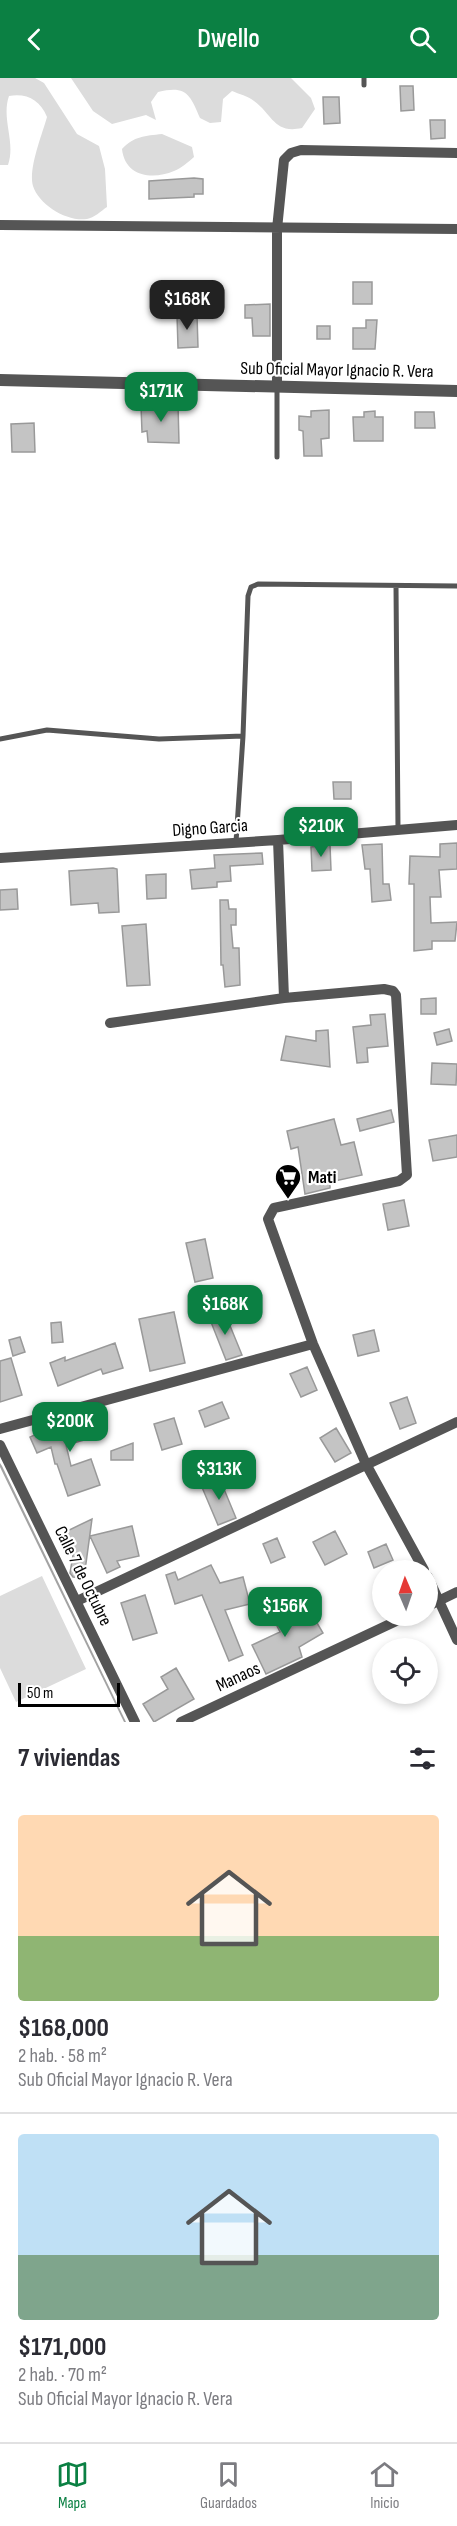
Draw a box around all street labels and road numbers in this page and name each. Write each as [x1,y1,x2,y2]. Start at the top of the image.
street label: Sub Oficial Mayor Ignacio R. Vera [240,358,434,382]
street label: Digno Garcia [172,815,249,841]
street label: Calle 7 de Octubre [50,1523,116,1629]
street label: Manaos [213,1658,263,1696]

